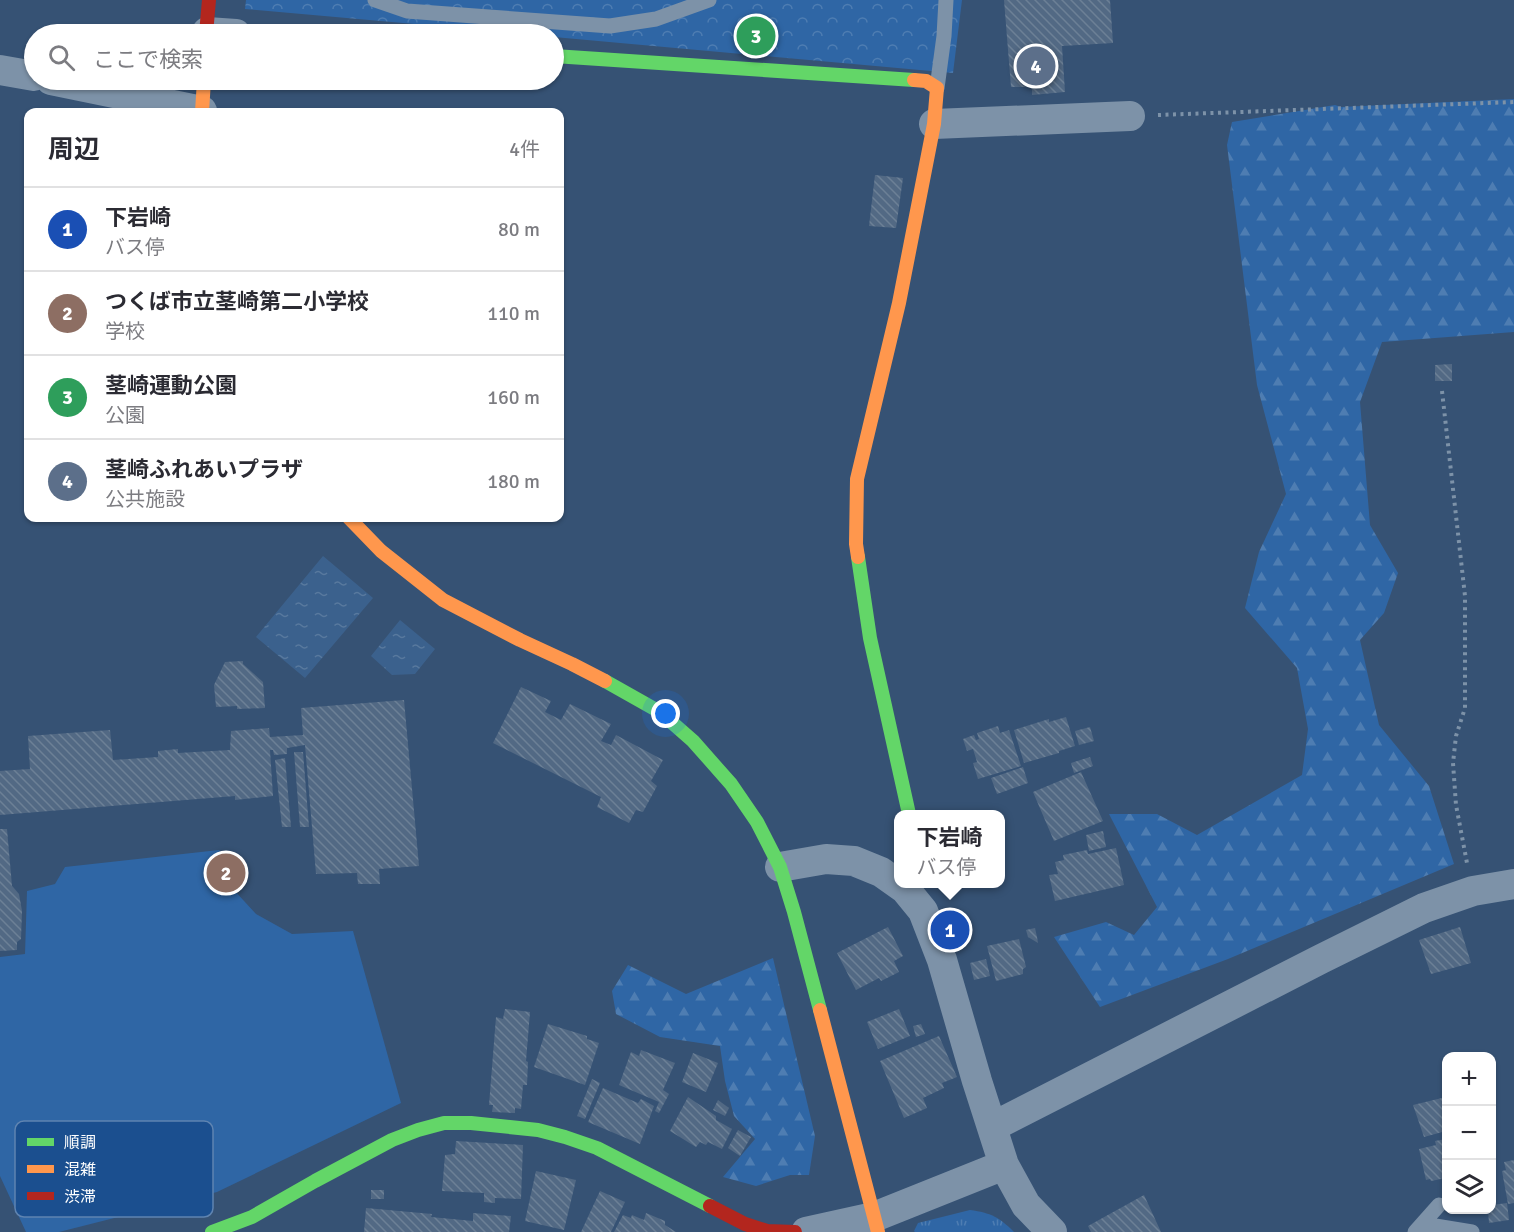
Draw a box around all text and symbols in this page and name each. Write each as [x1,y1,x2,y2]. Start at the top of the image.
pin: 3 [736,14,776,58]
search box [24,24,564,90]
icon: search [45,41,78,74]
pin: 4 [1016,44,1056,88]
text: ここで検索 [93,46,203,73]
text: 周辺 [48,134,100,166]
text: 4件 [509,137,540,162]
text: 下岩崎 [105,204,171,231]
text: 1 [62,217,73,242]
text: 80 m [498,217,540,242]
text: バス停 [105,235,165,260]
text: つくば市立茎崎第二小学校 [105,288,369,315]
text: 2 [62,301,73,326]
text: 110 m [487,301,540,326]
text: 学校 [105,319,145,344]
text: 茎崎運動公園 [105,372,237,399]
text: 3 [62,385,73,410]
text: 160 m [487,385,540,410]
text: 公園 [105,403,145,428]
text: 茎崎ふれあいプラザ [105,456,303,483]
text: 4 [62,469,73,494]
text: 180 m [487,469,540,494]
text: 公共施設 [105,487,185,512]
your location [651,699,680,728]
popup [894,810,1005,888]
text: 下岩崎 [916,824,983,851]
pin: 2 [206,850,246,896]
text: バス停 [916,855,976,880]
pin: 1 [930,908,970,952]
map controls [1442,1052,1496,1214]
button: + [1442,1052,1496,1106]
button: − [1442,1106,1496,1160]
legend [15,1121,213,1217]
text: 順調 [64,1133,96,1153]
text: 混雑 [64,1160,96,1180]
button: layers [1442,1160,1496,1214]
text: 渋滞 [64,1187,96,1207]

